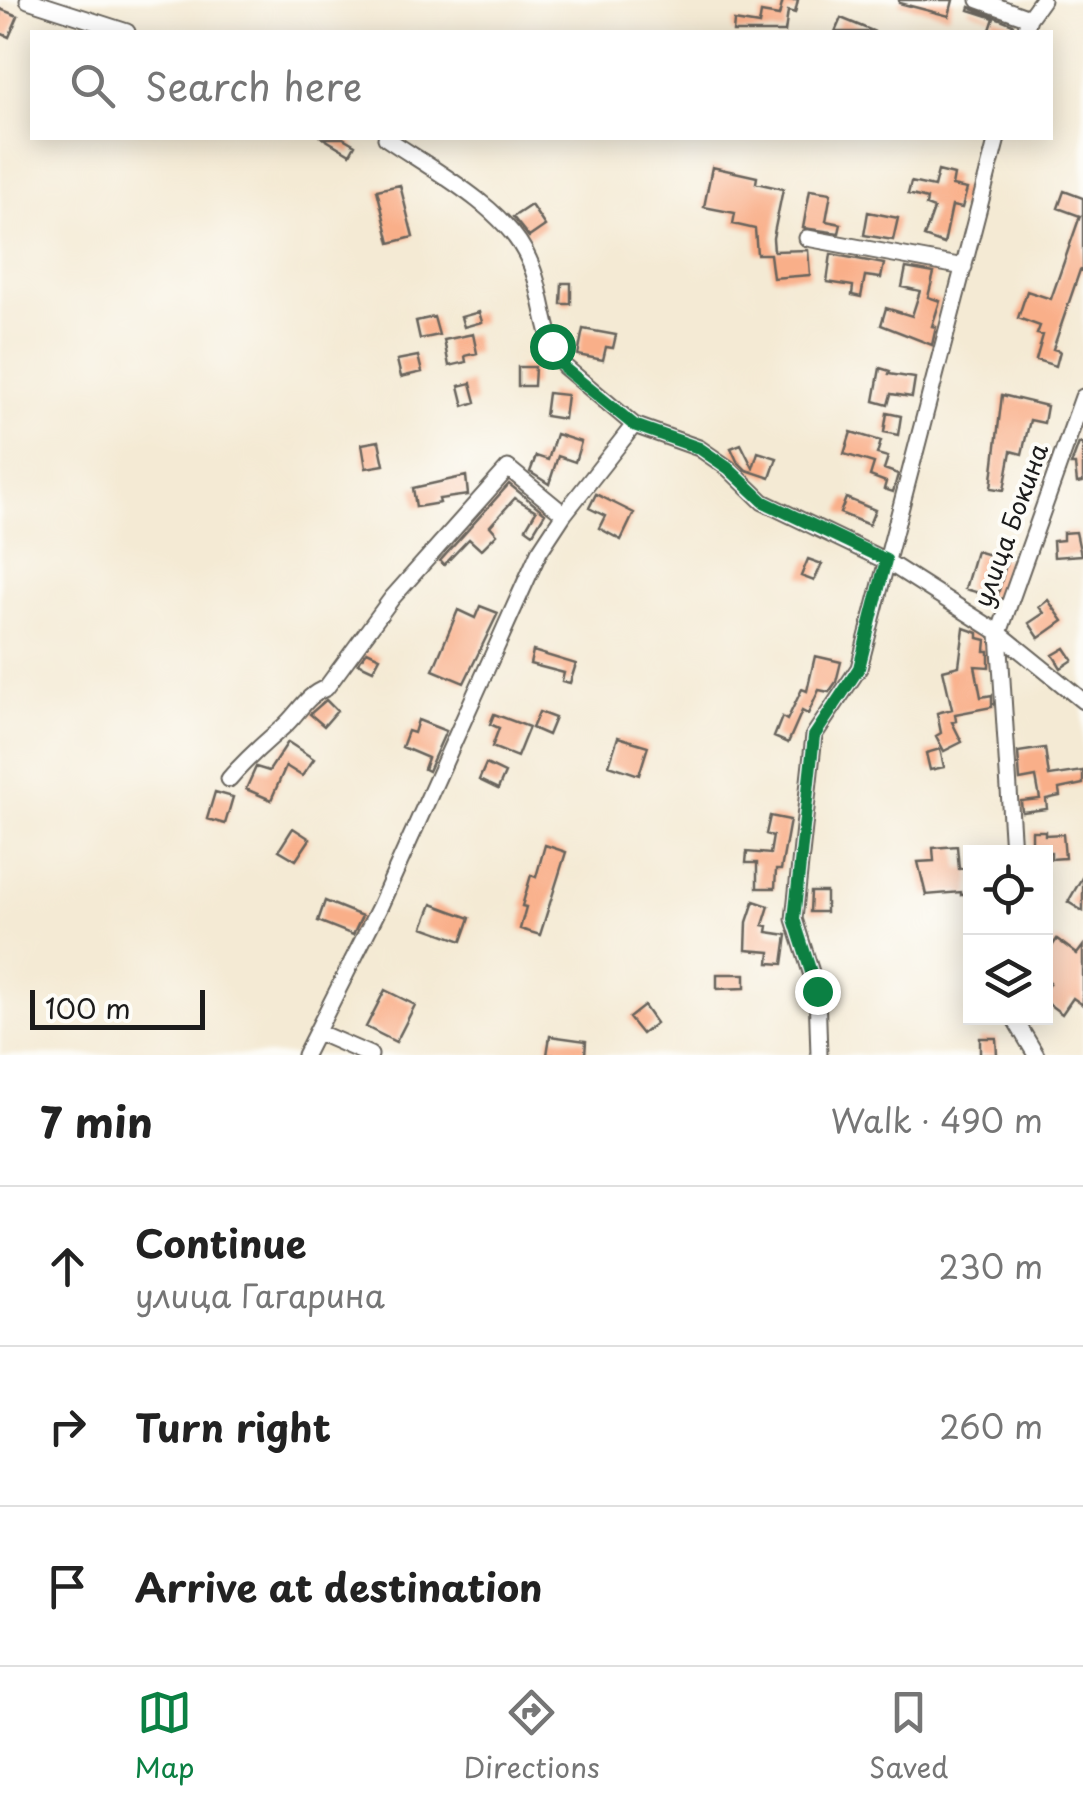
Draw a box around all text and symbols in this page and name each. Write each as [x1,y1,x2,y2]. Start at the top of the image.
search box [30,30,1053,140]
text: Search here [145,57,362,114]
icon: search [65,58,120,113]
route start [530,324,576,370]
street label: улица Бокина [963,438,1057,612]
map controls [963,845,1053,1025]
button: locate [963,845,1053,935]
button: layers [963,935,1053,1025]
route end [795,969,841,1015]
scale bar [30,985,205,1030]
text: 100 m [45,986,131,1029]
text: 7 min [40,1089,153,1152]
text: Walk · 490 m [831,1096,1043,1144]
text: Continue [135,1214,306,1271]
icon: ahead [40,1239,95,1294]
text: 230 m [938,1242,1043,1290]
text: улица Гагарина [135,1271,385,1319]
text: Turn right [135,1398,331,1455]
icon: right [40,1399,95,1454]
text: 260 m [939,1402,1043,1450]
text: Arrive at destination [135,1558,543,1615]
icon: arrive [40,1559,95,1614]
tab: Map [135,1685,194,1788]
tab: Directions [464,1685,600,1788]
tab: Saved [869,1685,948,1788]

